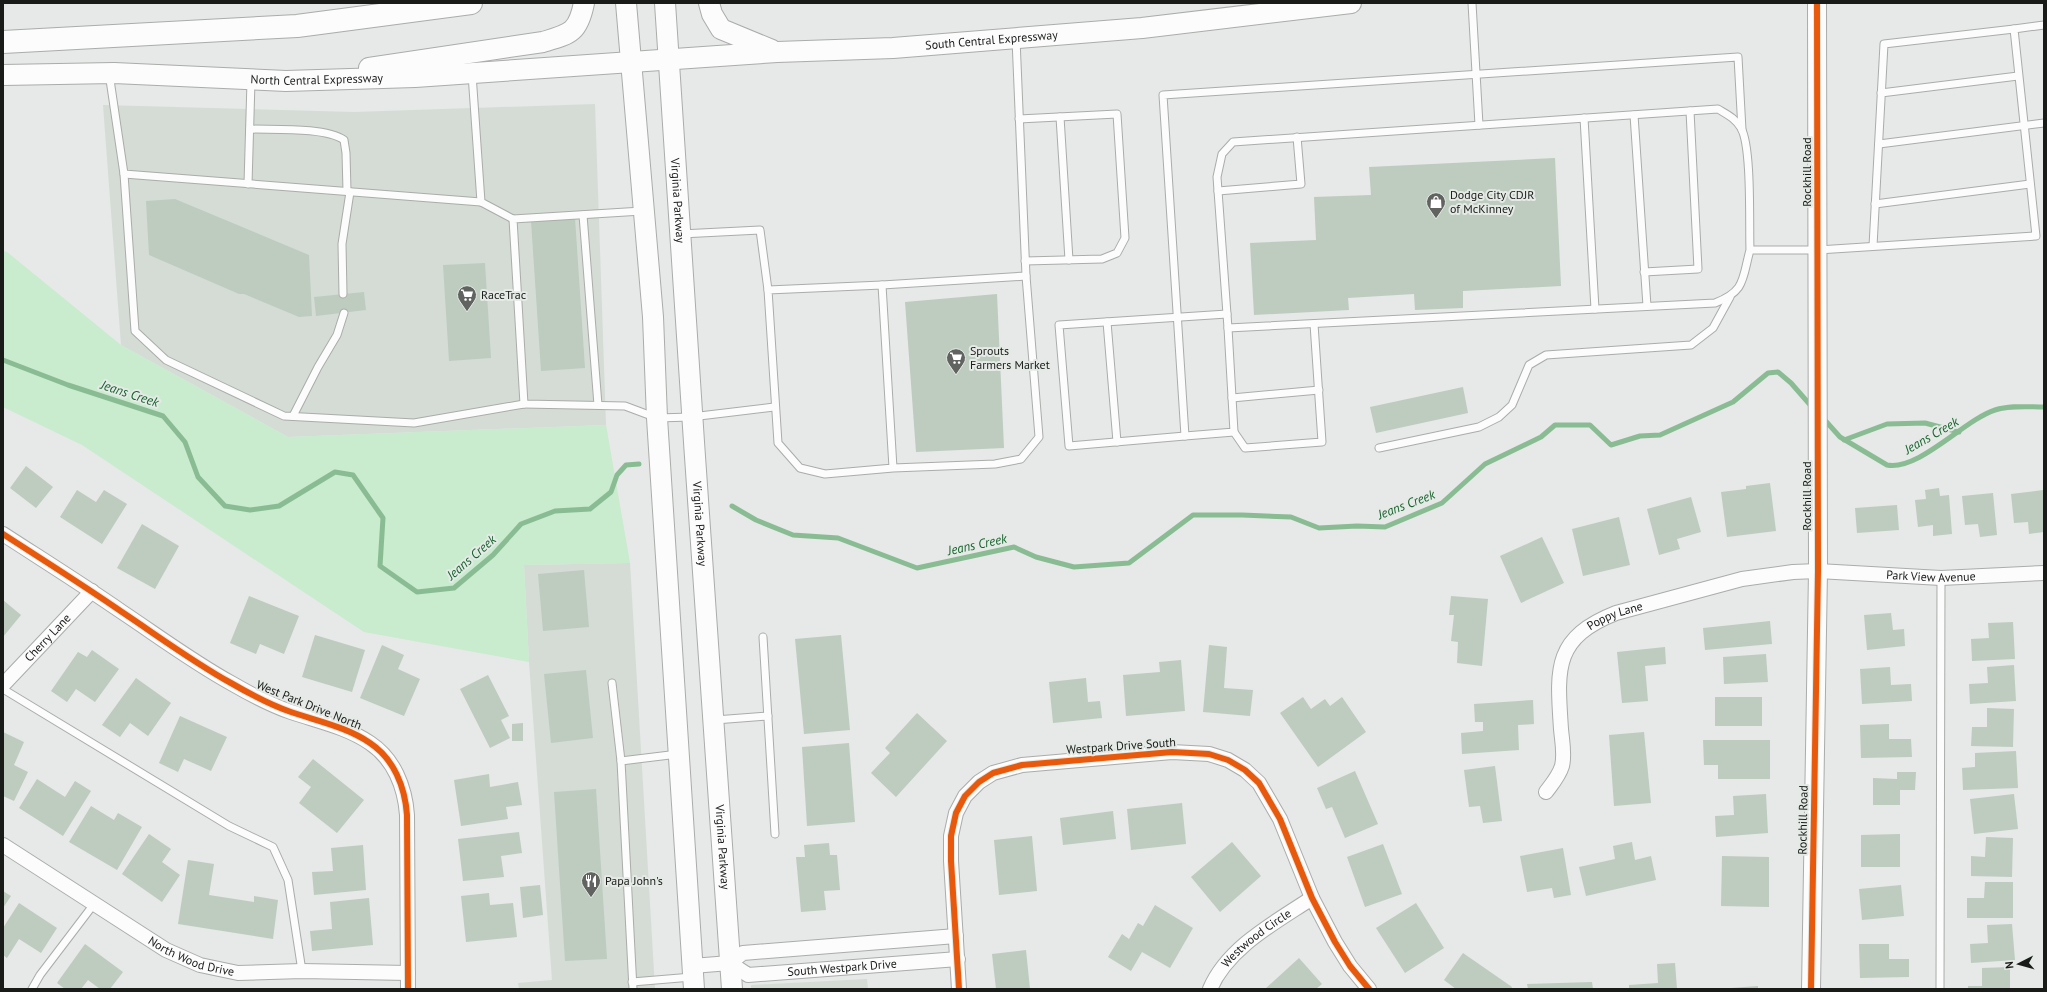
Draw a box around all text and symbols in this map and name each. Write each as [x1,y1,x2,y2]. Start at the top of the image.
street label: South Central Expressway [925,27,1059,52]
street label: North Central Expressway [250,70,384,88]
street label: Rockhill Road [1799,137,1814,207]
street label: Virginia Parkway [668,157,688,244]
place label: Dodge City CDJR of McKinney [1450,187,1534,216]
shop icon: Dodge City CDJR of McKinney [1425,191,1447,219]
supermarket icon: RaceTrac [456,284,478,312]
place label: RaceTrac [481,287,527,302]
place label: Sprouts Farmers Market [970,343,1050,372]
supermarket icon: Sprouts Farmers Market [945,347,967,375]
water label: Jeans Creek [98,376,162,411]
water label: Jeans Creek [1900,412,1963,458]
street label: Rockhill Road [1799,461,1814,531]
street label: Virginia Parkway [690,480,711,567]
water label: Jeans Creek [1374,485,1438,524]
water label: Jeans Creek [442,530,500,584]
water label: Jeans Creek [945,530,1009,559]
street label: Park View Avenue [1886,567,1976,585]
street label: Poppy Lane [1584,598,1644,633]
street label: Cherry Lane [21,610,74,665]
street label: West Park Drive North [254,677,364,733]
street label: Westpark Drive South [1066,734,1176,757]
street label: Rockhill Road [1794,785,1811,855]
street label: Virginia Parkway [712,803,733,890]
restaurant icon: Papa John's [580,870,602,898]
place label: Papa John's [605,873,663,888]
street label: Westwood Circle [1218,905,1294,970]
street label: North Wood Drive [146,933,236,979]
north arrow [1999,944,2039,984]
street label: South Westpark Drive [787,956,897,979]
text: N [2002,961,2016,969]

